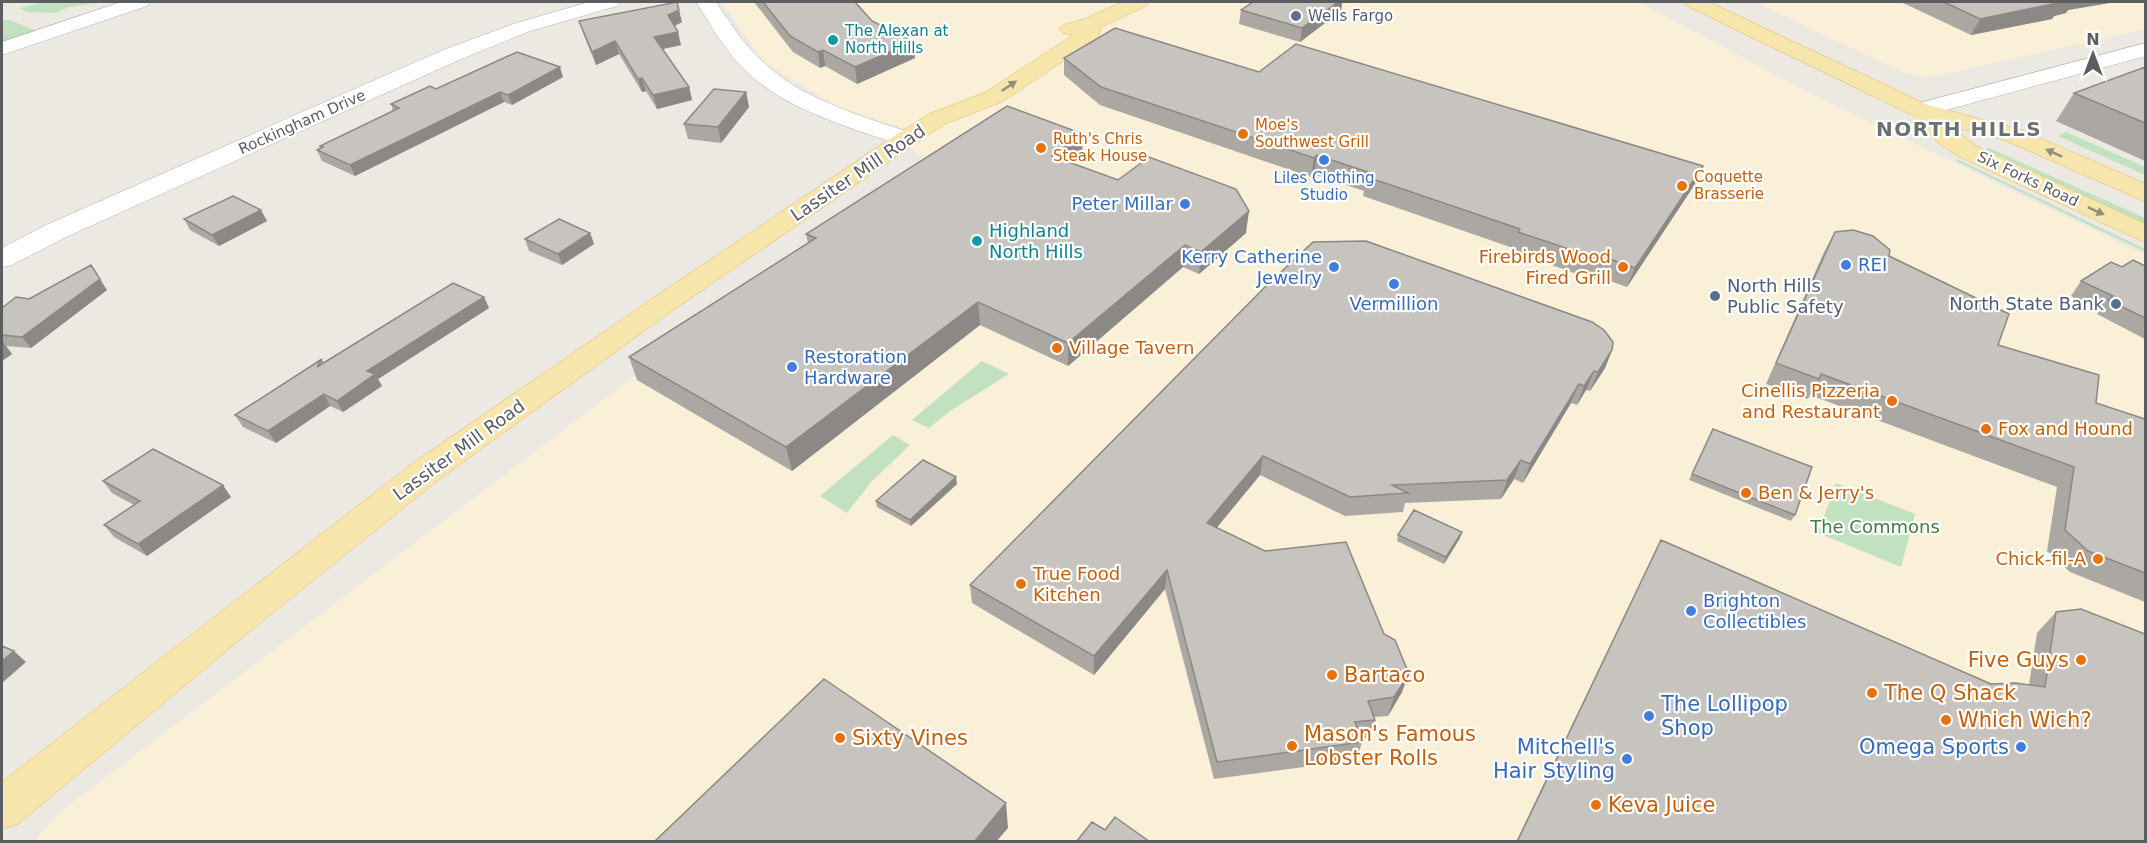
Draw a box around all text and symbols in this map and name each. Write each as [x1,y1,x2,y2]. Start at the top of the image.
place label: Wells Fargo [1308,7,1393,25]
marker: Wells Fargo [1289,9,1303,23]
place label: The Alexan at North Hills [844,22,949,57]
north arrow [2063,24,2123,84]
text: N [2086,30,2100,49]
marker: The Alexan at North Hills [826,33,840,47]
one-way arrow [1001,81,1017,92]
street label: Rockingham Drive [236,86,368,158]
place label: Moe's Southwest Grill [1255,116,1369,151]
district label: NORTH HILLS [1876,117,2042,141]
street label: Lassiter Mill Road [787,120,929,225]
marker: Moe's Southwest Grill [1236,127,1250,141]
place label: Ruth's Chris Steak House [1053,130,1147,165]
marker: Ruth's Chris Steak House [1034,141,1048,155]
street label: Six Forks Road [1974,148,2082,210]
one-way arrow [2044,148,2062,158]
marker: Liles Clothing Studio [1317,153,1331,167]
place label: Coquette Brasserie [1694,168,1764,203]
place label: Liles Clothing Studio [1274,169,1374,204]
marker: Coquette Brasserie [1675,179,1689,193]
place label: Peter Millar [1071,193,1174,214]
marker: Peter Millar [1178,197,1192,211]
one-way arrow [2087,207,2104,216]
place label: Highland North Hills [989,220,1083,262]
marker: Highland North Hills [970,234,984,248]
place label: Kerry Catherine Jewelry [1181,246,1322,288]
place label: Firebirds Wood Fired Grill [1479,246,1611,288]
place label: REI [1858,254,1887,275]
marker: REI [1839,258,1853,272]
marker: Kerry Catherine Jewelry [1327,260,1341,274]
marker: Firebirds Wood Fired Grill [1616,260,1630,274]
place label: North Hills Public Safety [1727,275,1844,317]
marker: Vermillion [1387,277,1401,291]
marker: North Hills Public Safety [1708,289,1722,303]
place label: Vermillion [1349,293,1439,314]
place label: North State Bank [1949,293,2105,314]
marker: North State Bank [2109,297,2123,311]
place label: Village Tavern [1069,337,1194,358]
marker: Village Tavern [1050,341,1064,355]
place label: Restoration Hardware [804,346,907,388]
marker: Restoration Hardware [785,360,799,374]
place label: Cinellis Pizzeria and Restaurant [1741,380,1880,422]
marker: Cinellis Pizzeria and Restaurant [1885,394,1899,408]
street label: Lassiter Mill Road [389,395,529,504]
place label: Fox and Hound [1998,418,2133,439]
marker: Fox and Hound [1979,422,1993,436]
place label: Ben & Jerry's [1758,482,1874,503]
marker: Ben & Jerry's [1739,486,1753,500]
park label: The Commons [1809,516,1940,537]
place label: Chick-fil-A [1995,548,2087,569]
marker: Chick-fil-A [2091,552,2105,566]
place label: True Food Kitchen [1032,563,1120,605]
marker: True Food Kitchen [1014,577,1028,591]
place label: Brighton Collectibles [1703,590,1807,632]
marker: Brighton Collectibles [1684,604,1698,618]
place label: Five Guys [1968,648,2069,672]
marker: Five Guys [2074,653,2088,667]
place label: Bartaco [1344,663,1425,687]
marker: Bartaco [1325,668,1339,682]
place label: The Q Shack [1883,681,2017,705]
marker: The Q Shack [1865,686,1879,700]
place label: The Lollipop Shop [1660,692,1788,740]
place label: Which Wich? [1958,708,2092,732]
marker: The Lollipop Shop [1642,709,1656,723]
marker: Which Wich? [1939,713,1953,727]
place label: Mason's Famous Lobster Rolls [1304,722,1476,770]
place label: Sixty Vines [852,726,968,750]
marker: Sixty Vines [833,731,847,745]
place label: Mitchell's Hair Styling [1493,735,1615,783]
place label: Omega Sports [1859,735,2009,759]
marker: Mason's Famous Lobster Rolls [1285,739,1299,753]
marker: Omega Sports [2014,740,2028,754]
marker: Mitchell's Hair Styling [1620,752,1634,766]
place label: Keva Juice [1608,793,1715,817]
marker: Keva Juice [1589,798,1603,812]

